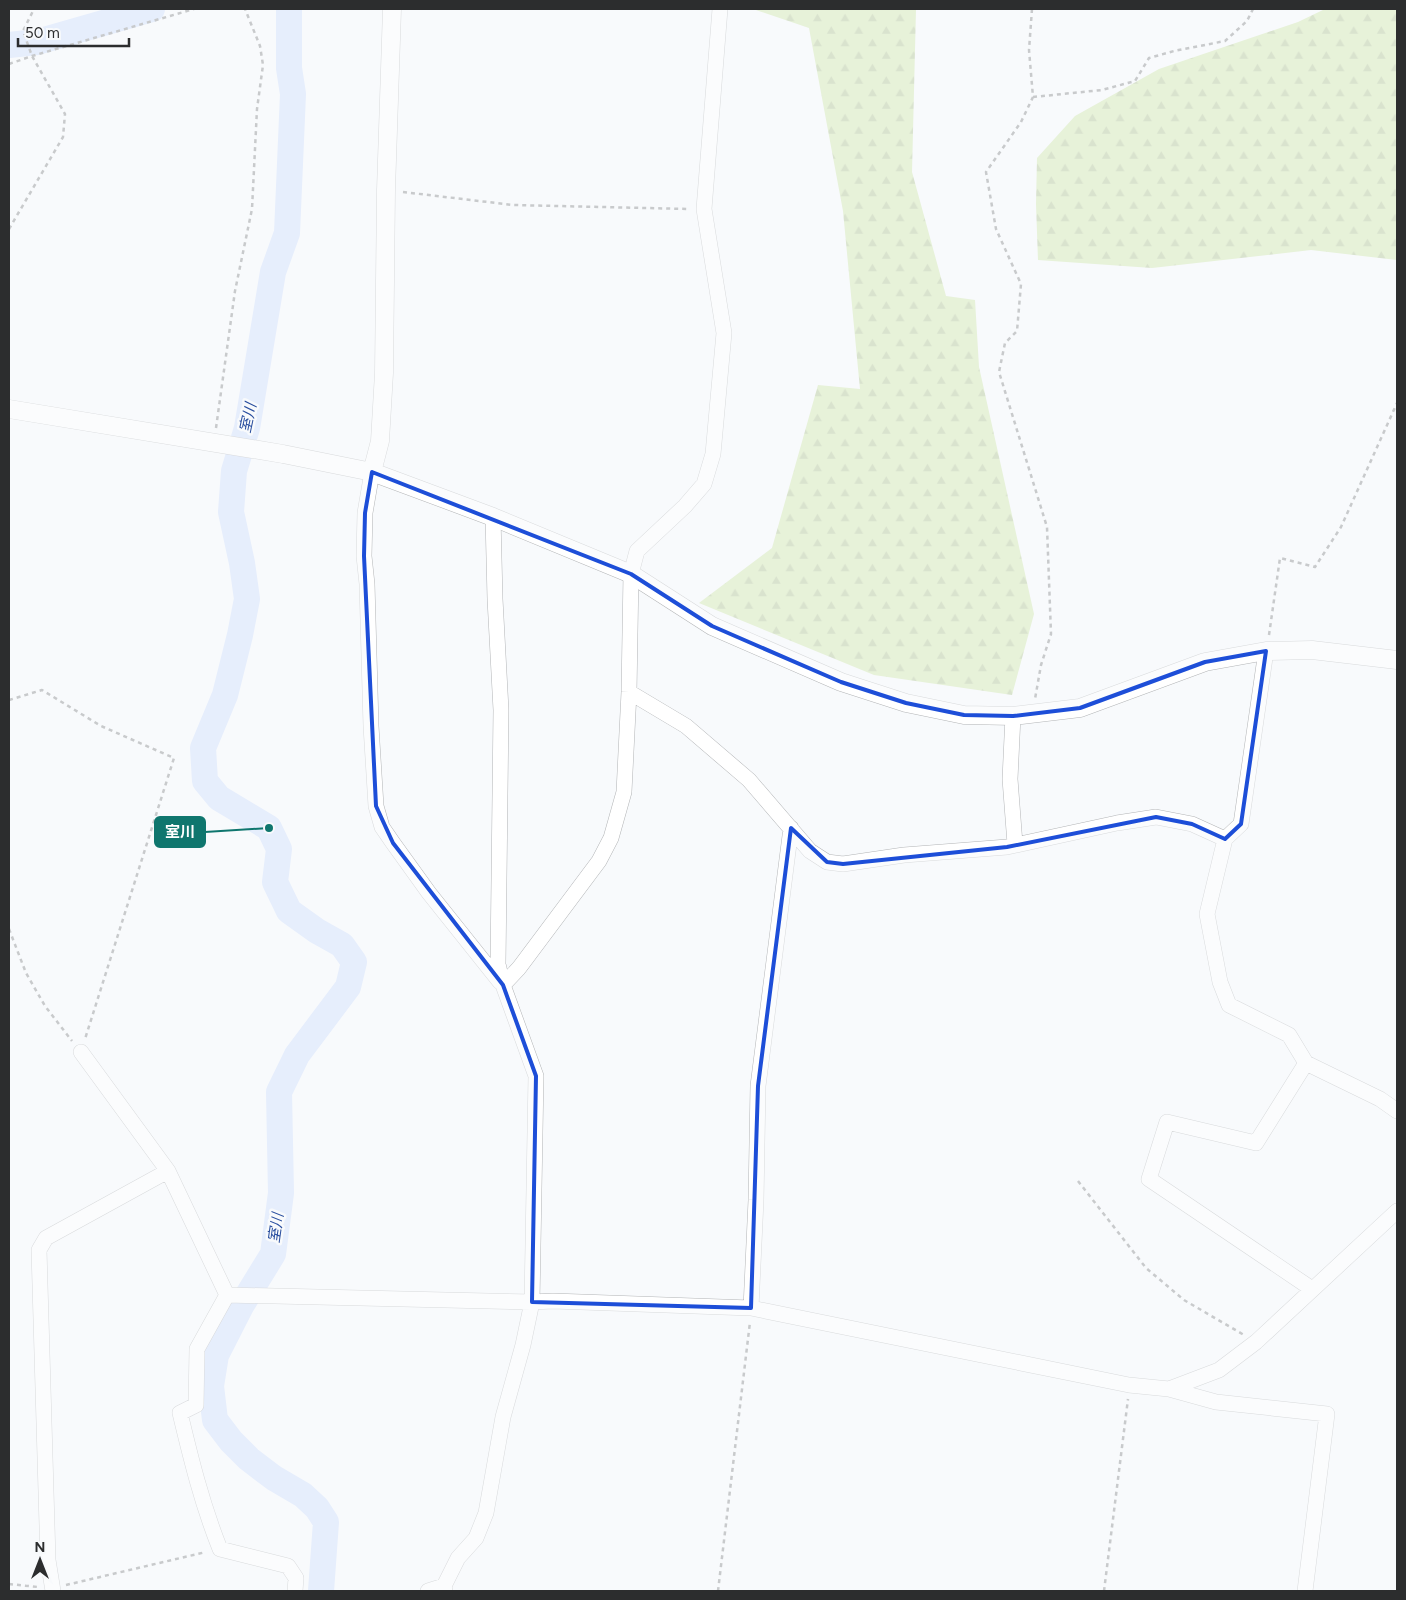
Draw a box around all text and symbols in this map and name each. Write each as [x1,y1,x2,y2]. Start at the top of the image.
scale bar [18,15,129,47]
text: 50 m [25,24,60,42]
water label: 室川 [236,400,260,435]
callout: 室川 [155,817,205,847]
text: 室川 [165,823,195,841]
water label: 室川 [265,1210,287,1244]
north arrow [15,1535,65,1585]
text: N [35,1539,45,1556]

